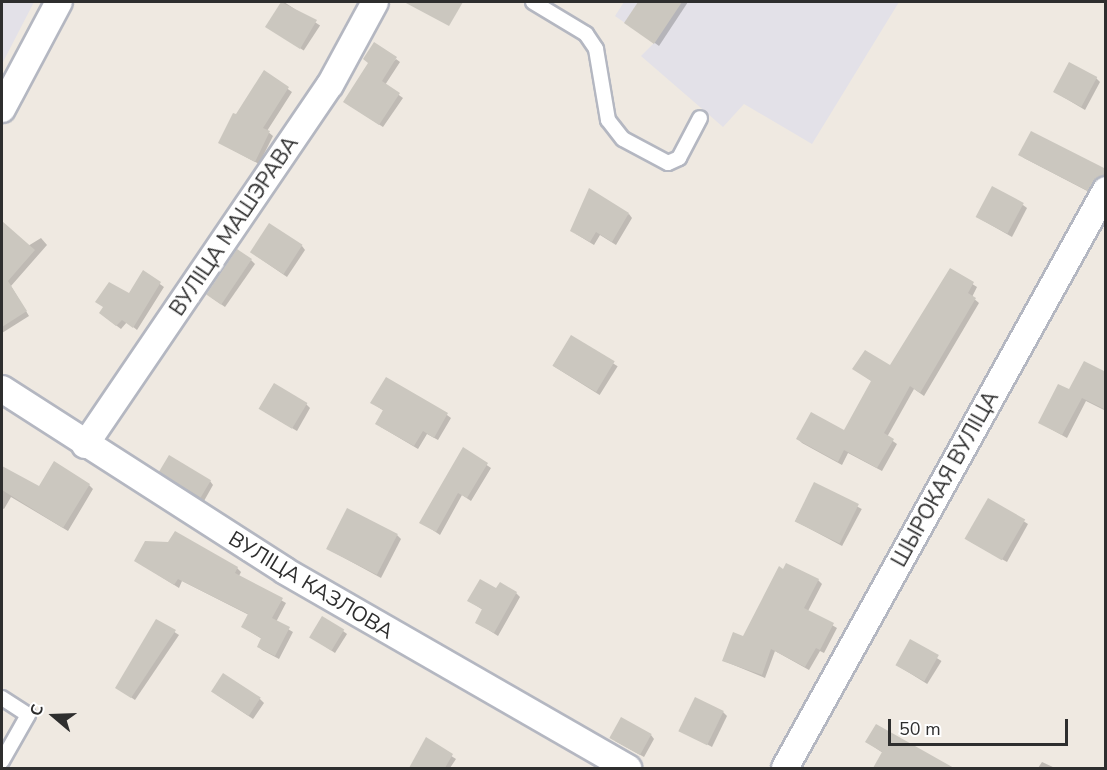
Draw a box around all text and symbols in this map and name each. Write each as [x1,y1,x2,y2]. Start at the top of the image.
street label: ВУЛІЦА МАШЭРАВА [165,131,303,321]
street label: ШЫРОКАЯ ВУЛІЦА [886,387,1004,571]
street label: ВУЛІЦА КАЗЛОВА [224,526,398,644]
north arrow [24,686,84,746]
text: С [25,701,49,719]
scale bar [891,707,1071,745]
text: 50 m [899,717,941,741]

